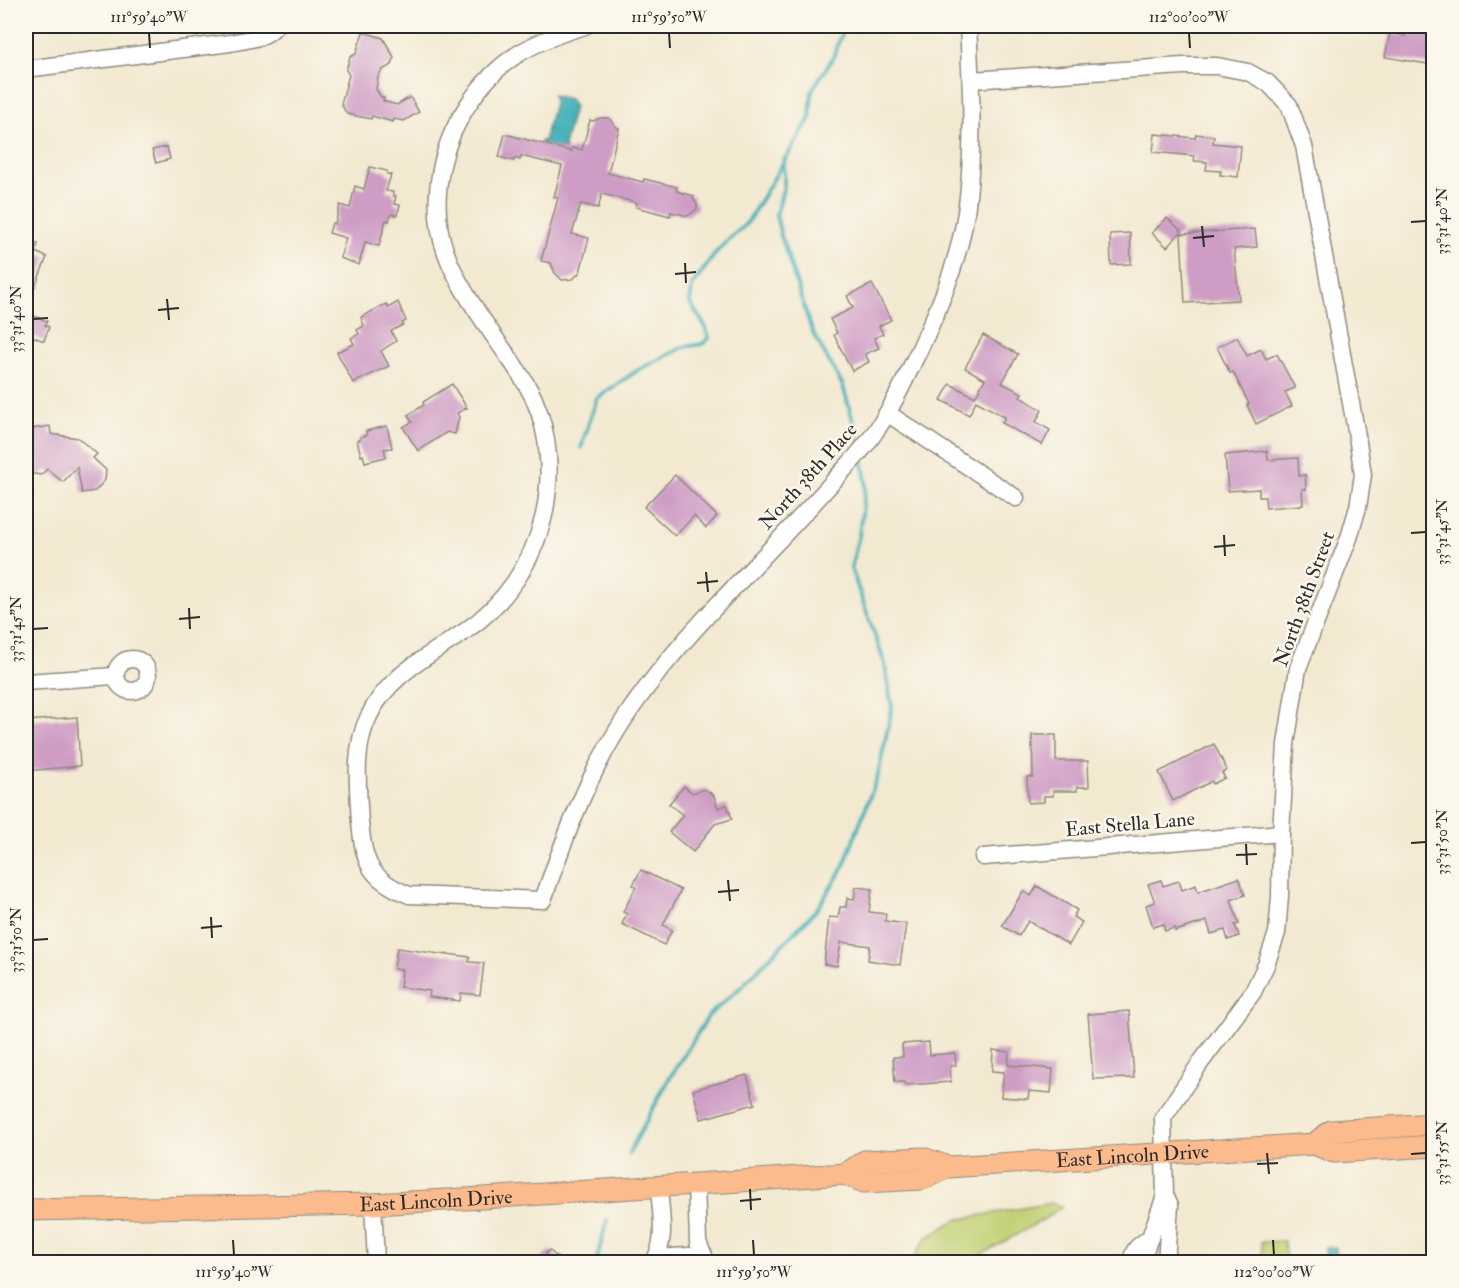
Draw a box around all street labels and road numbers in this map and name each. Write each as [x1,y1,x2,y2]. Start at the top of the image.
street label: North 38th Place [753,417,863,535]
street label: North 38th Street [1268,527,1340,670]
street label: East Stella Lane [1064,806,1196,842]
street label: East Lincoln Drive [1055,1138,1210,1173]
street label: East Lincoln Drive [359,1184,513,1217]

